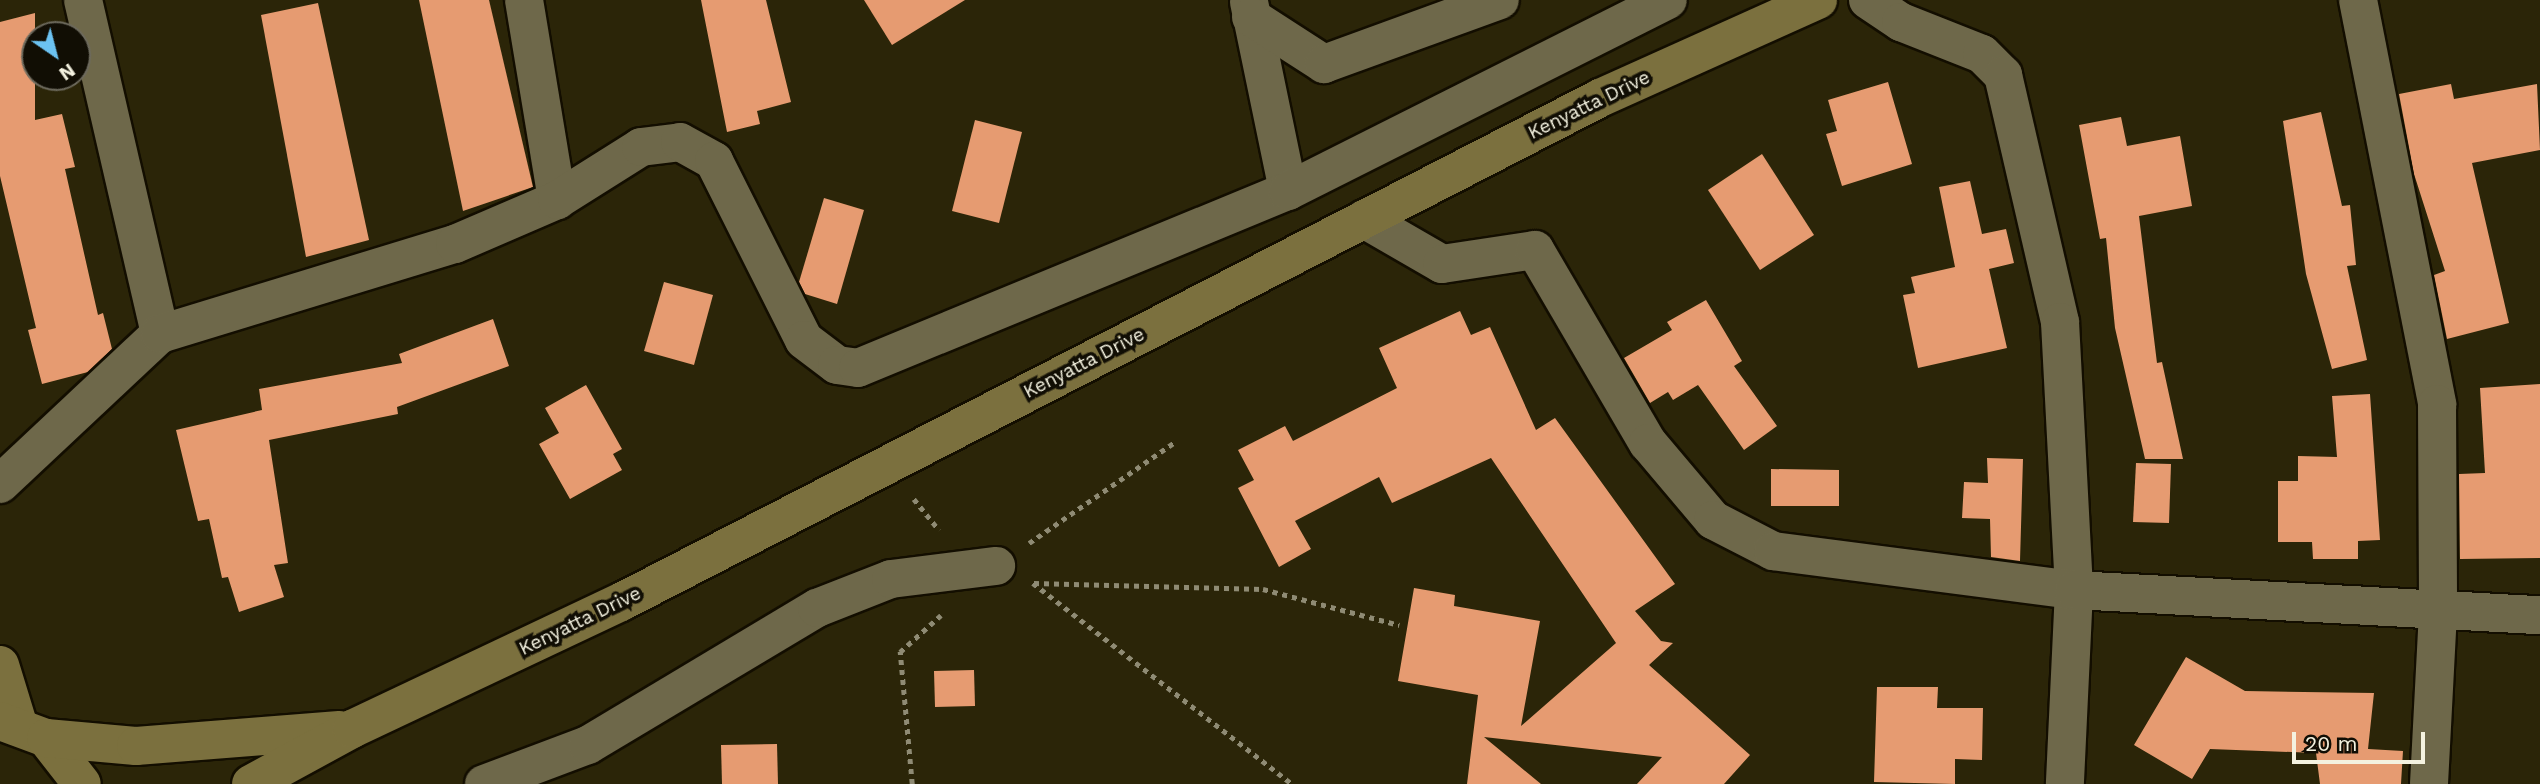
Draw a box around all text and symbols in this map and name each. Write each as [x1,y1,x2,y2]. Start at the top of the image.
north arrow [21,21,91,91]
text: N [55,59,80,85]
street label: Kenyatta Drive [1524,66,1654,144]
street label: Kenyatta Drive [1019,323,1149,403]
street label: Kenyatta Drive [515,582,645,660]
scale bar [2295,718,2428,762]
text: 20 m [2305,731,2357,756]

